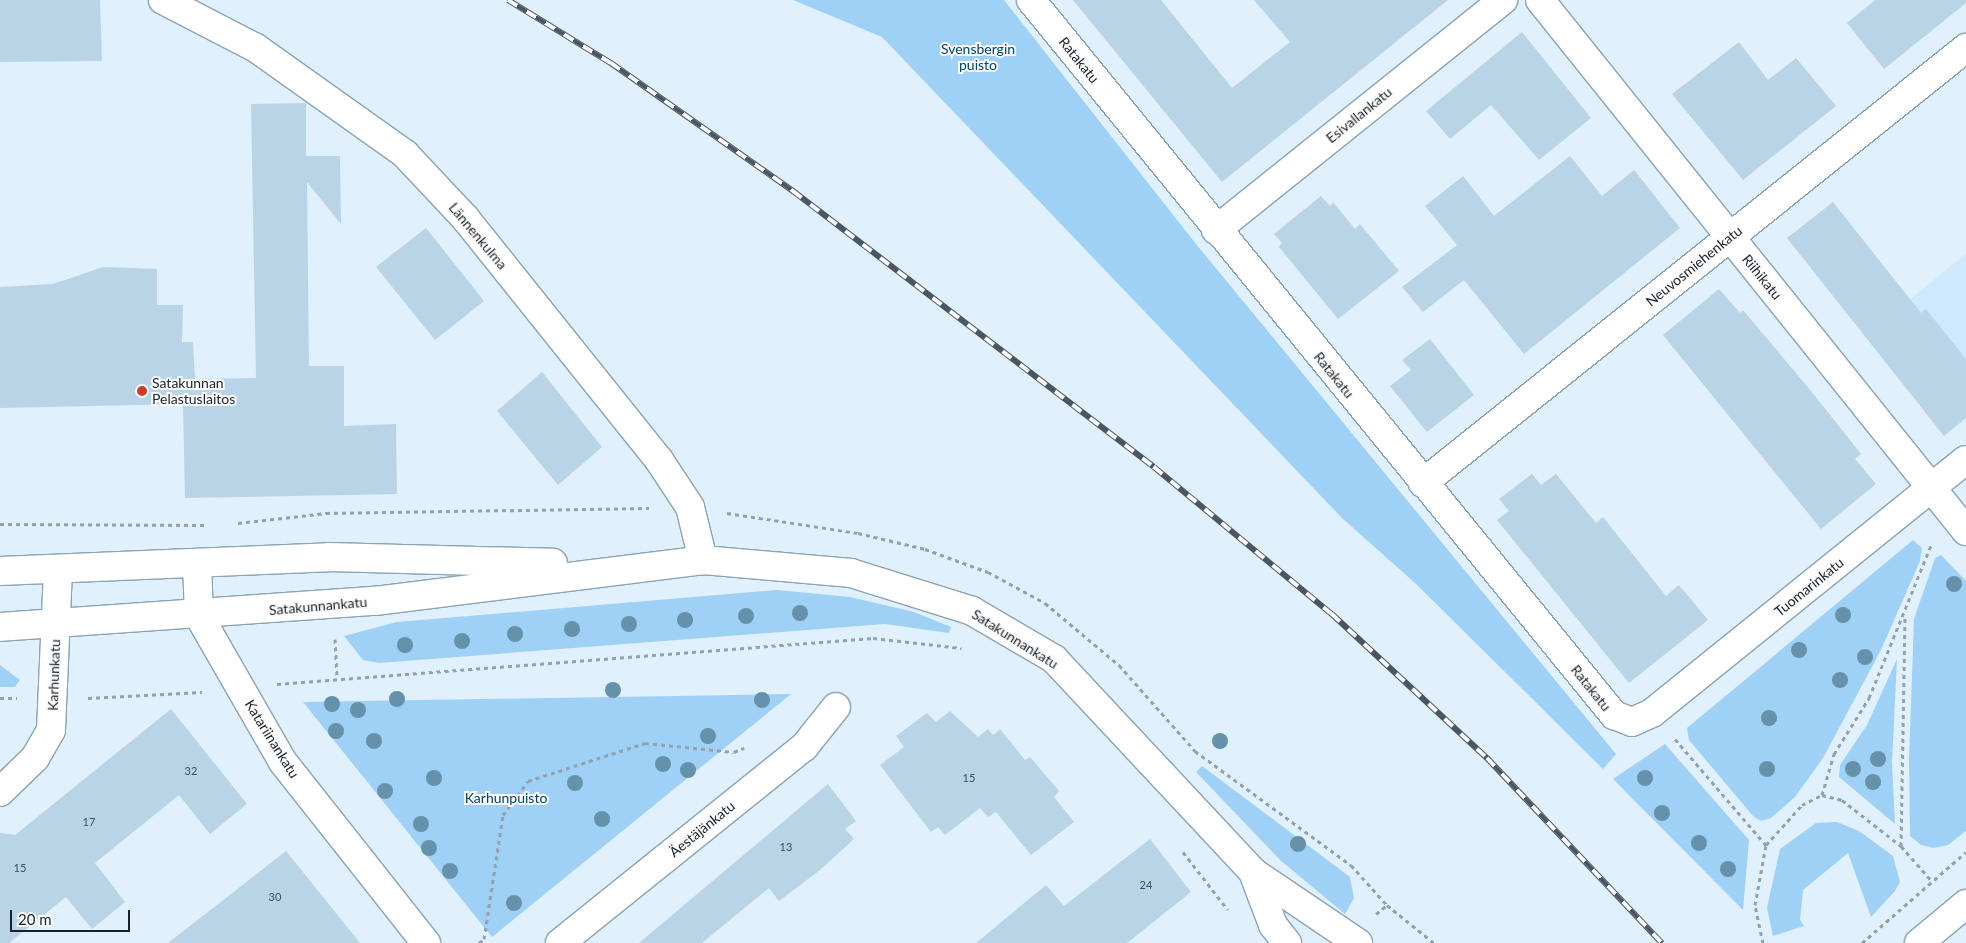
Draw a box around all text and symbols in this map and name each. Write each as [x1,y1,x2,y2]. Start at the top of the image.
street label: Ratakatu [1055,34,1103,86]
park label: Svensbergin puisto [941,41,1015,74]
street label: Esivallankatu [1323,83,1395,147]
street label: Lännenkulma [445,199,511,273]
street label: Neuvosmiehenkatu [1643,222,1745,310]
street label: Riihikatu [1739,251,1785,303]
street label: Ratakatu [1310,349,1358,401]
place label: Satakunnan Pelastuslaitos [152,375,235,408]
marker: Satakunnan Pelastuslaitos [136,385,148,397]
street label: Tuomarinkatu [1771,554,1847,620]
street label: Satakunnankatu [268,593,368,619]
street label: Satakunnankatu [969,606,1061,672]
street label: Karhunkatu [44,639,64,711]
street label: Ratakatu [1567,662,1615,714]
street label: Katariinankatu [241,697,303,781]
house number: 32 [185,764,197,778]
house number: 15 [963,771,975,785]
park label: Karhunpuisto [465,790,547,806]
street label: Äestäjänkatu [666,797,738,861]
house number: 17 [83,815,95,829]
house number: 13 [780,840,792,854]
house number: 15 [14,861,26,875]
house number: 24 [1140,878,1152,892]
house number: 30 [269,890,281,904]
scale bar [12,900,132,932]
text: 20 m [18,910,52,928]

